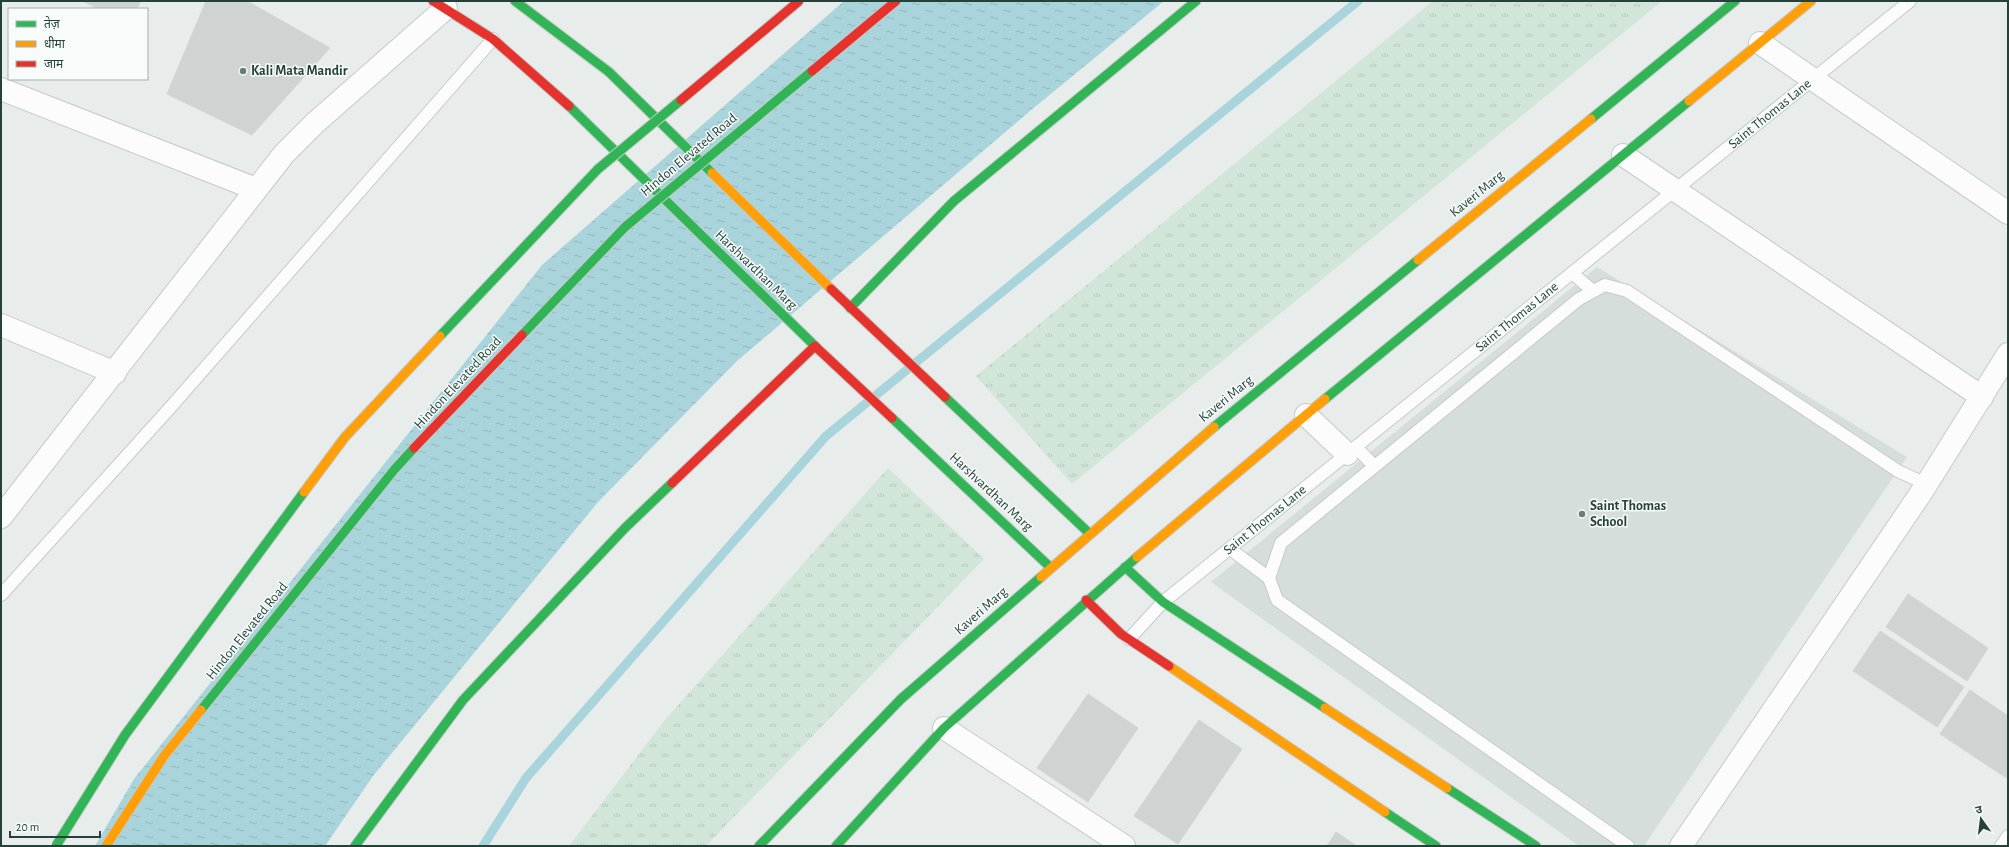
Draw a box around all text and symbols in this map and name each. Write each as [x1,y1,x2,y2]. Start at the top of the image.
legend [8,8,148,80]
text: तेज़ [44,16,61,30]
text: धीमा [44,36,66,50]
text: जाम [44,58,64,70]
place label: Kali Mata Mandir [251,64,348,78]
marker: Kali Mata Mandir [238,66,248,76]
street label: Saint Thomas Lane [1726,76,1814,152]
street label: Hindon Elevated Road [638,111,740,199]
street label: Kaveri Marg [1447,168,1507,220]
street label: Harshvardhan Marg [712,228,800,313]
street label: Saint Thomas Lane [1473,279,1561,355]
street label: Hindon Elevated Road [412,334,504,432]
street label: Kaveri Marg [1196,373,1256,425]
street label: Harshvardhan Marg [947,450,1035,534]
street label: Saint Thomas Lane [1221,482,1309,558]
place label: Saint Thomas School [1590,499,1666,529]
marker: Saint Thomas School [1577,509,1587,519]
street label: Hindon Elevated Road [204,580,290,682]
street label: Kaveri Marg [952,584,1010,638]
north arrow [1961,799,2001,839]
text: उ [1974,804,1984,816]
scale bar [10,813,100,839]
text: 20 m [16,821,39,833]

